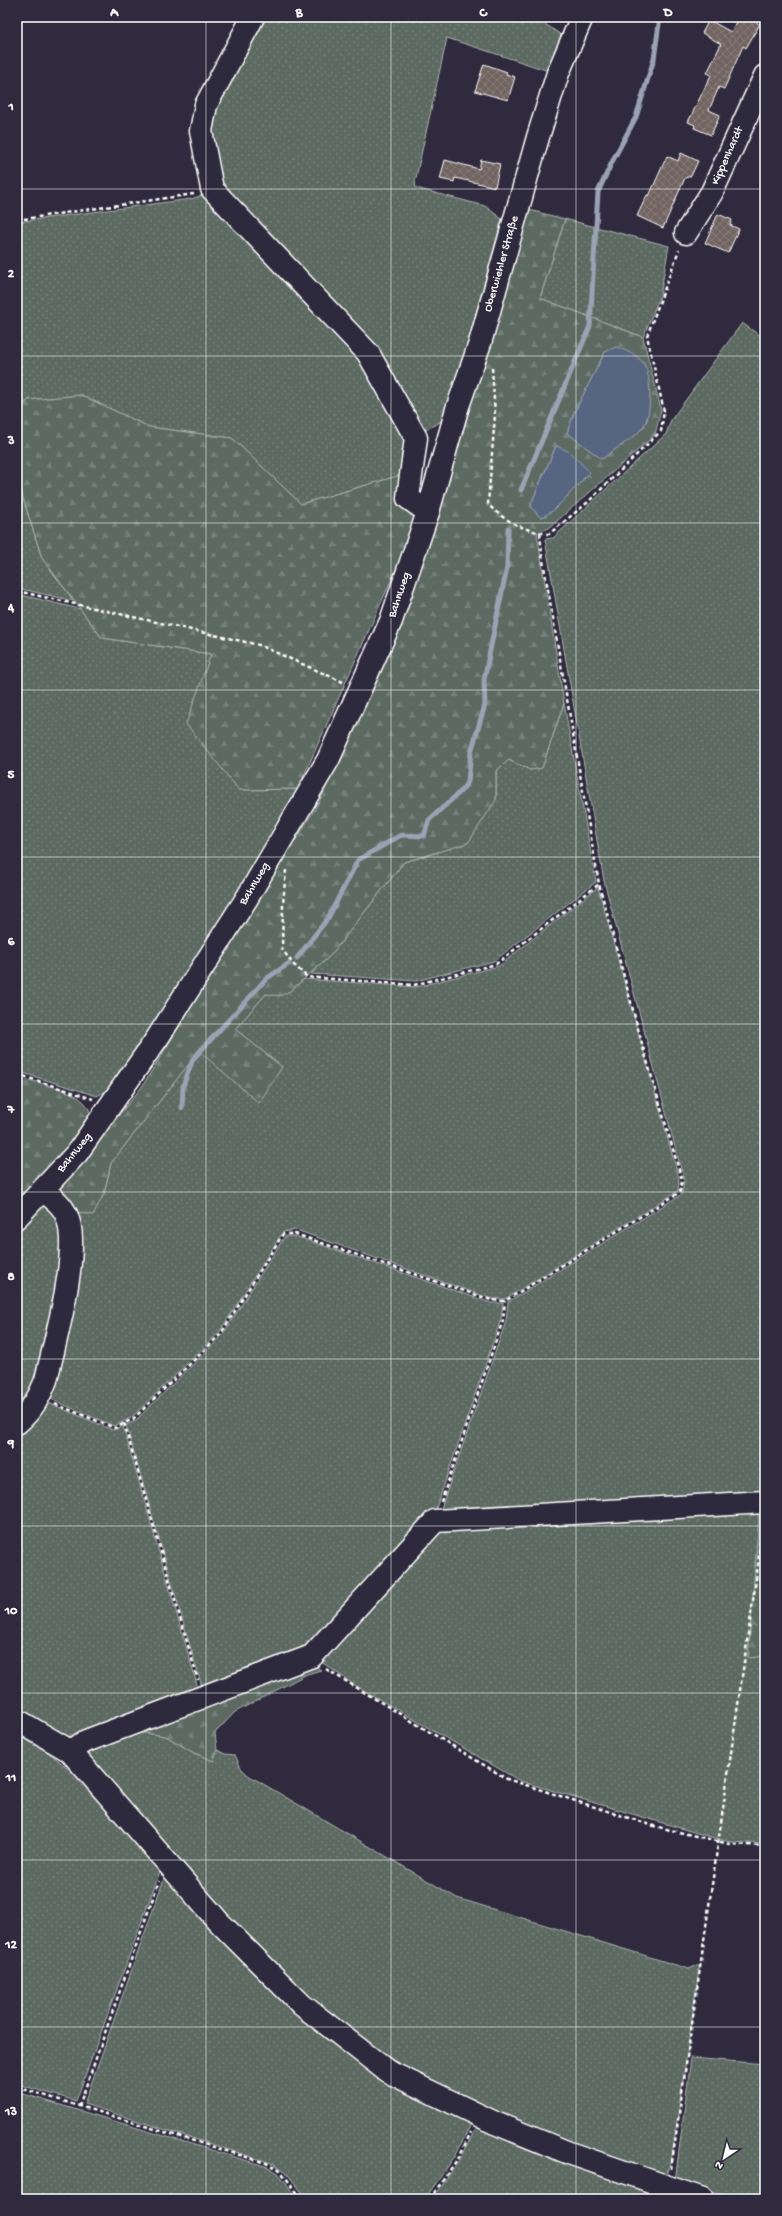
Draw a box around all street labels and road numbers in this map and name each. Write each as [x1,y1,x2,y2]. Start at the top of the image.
street label: Kippenhardt [709,124,747,187]
street label: Oberwiehler Straße [482,214,523,314]
street label: Bahnweg [385,570,414,621]
street label: Bahnweg [236,860,273,909]
street label: Bahnweg [54,1130,95,1177]

